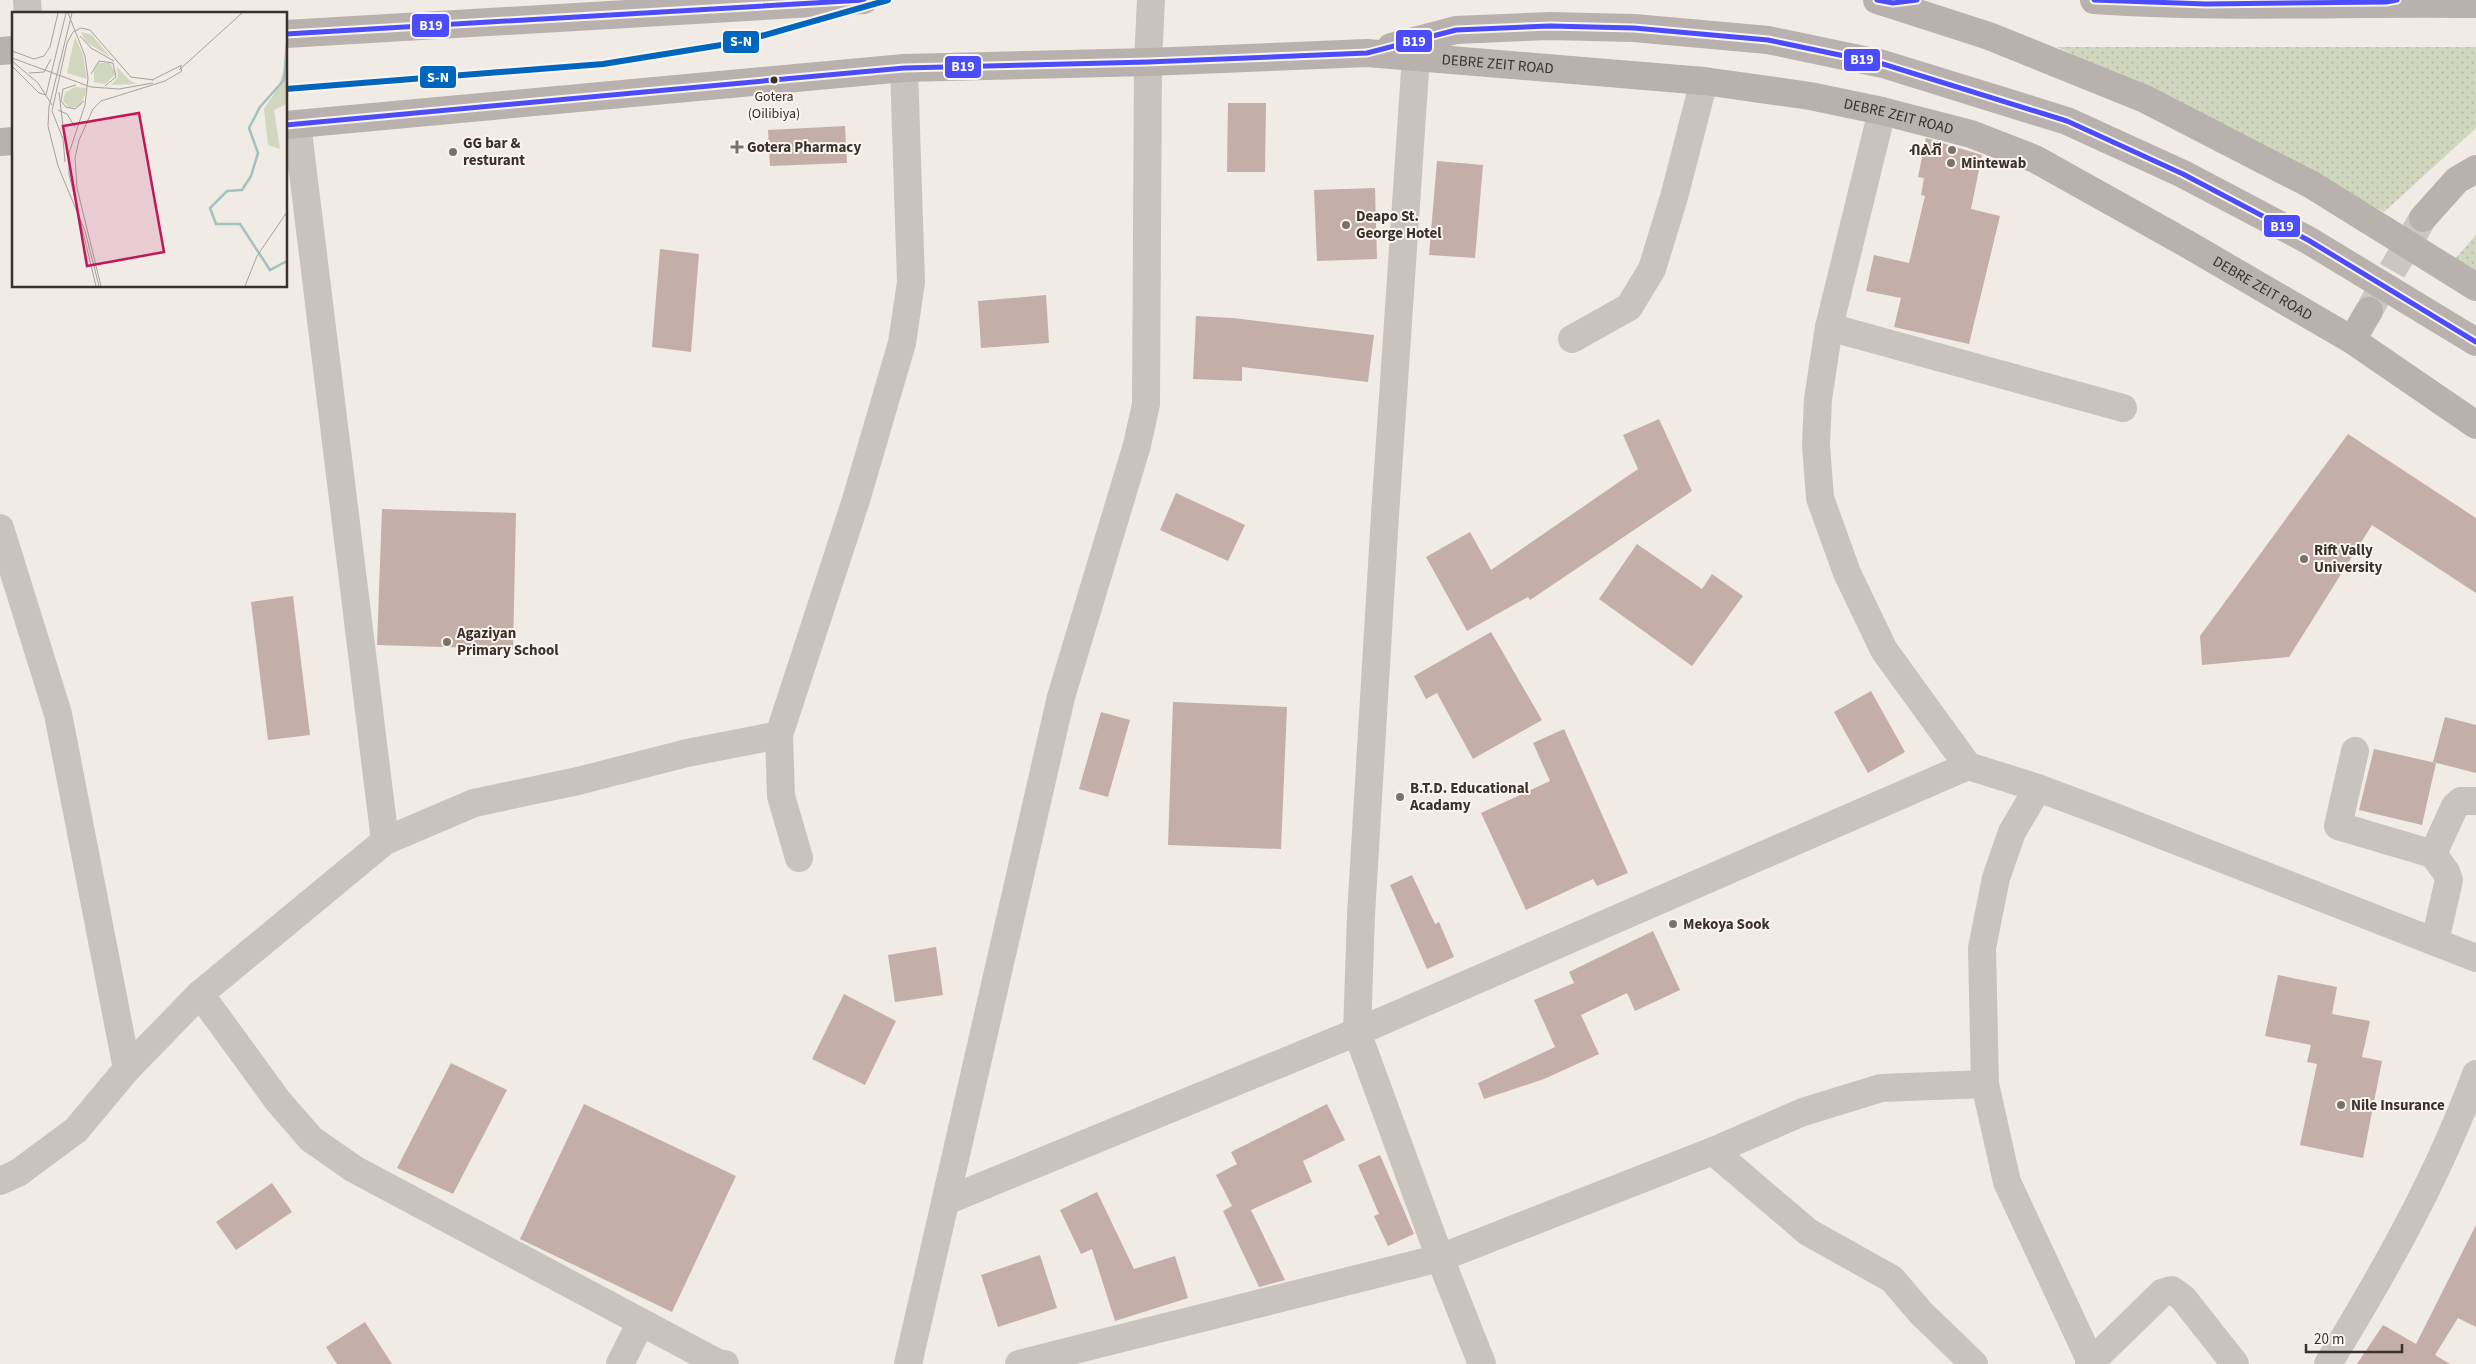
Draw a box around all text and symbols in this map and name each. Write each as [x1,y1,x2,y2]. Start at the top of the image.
inset map [12,12,288,288]
line badge: B19 [411,13,450,38]
text: B19 [419,16,443,36]
line badge: B19 [1395,29,1433,53]
line badge: S-N [722,30,760,54]
text: S-N [730,32,752,52]
text: B19 [1402,32,1426,52]
line badge: B19 [1843,48,1881,72]
street label: DEBRE ZEIT ROAD [1441,49,1554,79]
text: B19 [1850,50,1874,70]
line badge: B19 [944,55,982,79]
text: B19 [951,57,975,77]
line badge: S-N [419,65,457,89]
text: S-N [427,68,449,88]
marker: Gotera (Oilibiya) [769,75,779,85]
place label: Gotera (Oilibiya) [748,87,800,124]
street label: DEBRE ZEIT ROAD [1842,93,1956,140]
place label: GG bar & resturant [463,133,525,171]
place label: Gotera Pharmacy [747,137,861,158]
place label: ብልቭ [1909,140,1942,161]
marker: Gotera Pharmacy [731,141,743,153]
marker: ብልቭ [1946,144,1958,156]
marker: GG bar & resturant [447,146,459,158]
place label: Mintewab [1961,153,2027,174]
marker: Mintewab [1945,157,1957,169]
place label: Deapo St. George Hotel [1356,206,1442,244]
line badge: B19 [2263,214,2301,238]
text: B19 [2270,217,2294,237]
marker: Deapo St. George Hotel [1340,219,1352,231]
street label: DEBRE ZEIT ROAD [2209,251,2316,326]
place label: Rift Vally University [2314,540,2383,578]
marker: Rift Vally University [2298,553,2310,565]
place label: Agaziyan Primary School [456,623,559,661]
marker: Agaziyan Primary School [441,636,453,648]
place label: B.T.D. Educational Acadamy [1409,778,1530,816]
marker: B.T.D. Educational Acadamy [1394,791,1406,803]
place label: Mekoya Sook [1683,914,1771,935]
marker: Mekoya Sook [1667,918,1679,930]
place label: Nile Insurance [2351,1095,2445,1116]
marker: Nile Insurance [2335,1099,2347,1111]
scale bar [2306,1322,2402,1354]
text: 20 m [2314,1329,2344,1350]

